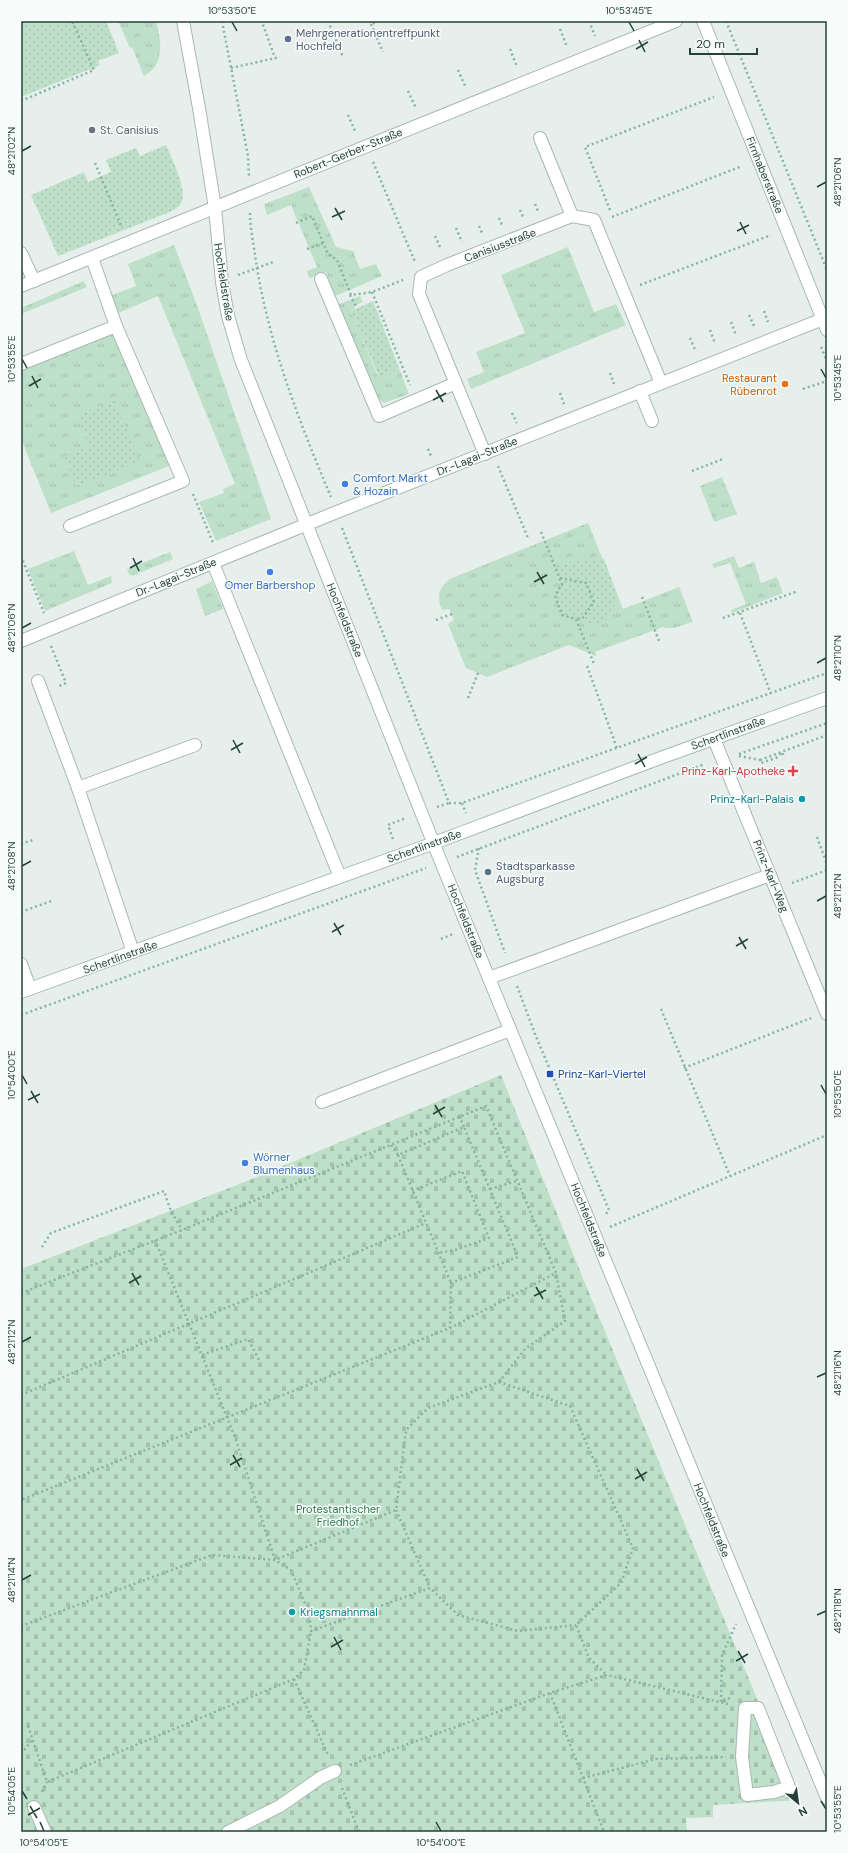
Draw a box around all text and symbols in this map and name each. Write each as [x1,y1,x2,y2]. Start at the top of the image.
text: 10°53'50"E [208,4,256,17]
text: 10°53'45"E [605,4,653,17]
place label: Mehrgenerationentreffpunkt Hochfeld [296,26,440,53]
scale bar [690,30,757,56]
marker: Mehrgenerationentreffpunkt Hochfeld [283,34,293,44]
text: 20 m [696,36,725,52]
place label: St. Canisius [100,123,159,137]
marker: St. Canisius [87,125,97,135]
street label: Robert-Gerber-Straße [292,125,404,181]
text: 48°21'02"N [5,127,18,175]
street label: Firnhaberstraße [743,135,787,215]
text: 48°21'06"N [831,157,844,207]
street label: Canisiusstraße [462,225,538,265]
street label: Hochfeldstraße [211,242,237,322]
text: 10°53'55"E [5,335,18,383]
text: 10°53'45"E [831,354,844,402]
place label: Restaurant Rübenrot [722,371,777,398]
marker: Restaurant Rübenrot [780,379,790,389]
street label: Dr.-Lagai-Straße [435,433,519,479]
place label: Comfort Markt & Hozain [353,471,428,498]
marker: Comfort Markt & Hozain [340,479,350,489]
street label: Dr.-Lagai-Straße [134,554,218,600]
marker: Omer Barbershop [265,567,275,577]
place label: Omer Barbershop [225,578,315,592]
street label: Hochfeldstraße [324,581,366,659]
text: 48°21'06"N [5,603,18,653]
text: 48°21'10"N [831,635,844,681]
street label: Schertlinstraße [689,713,767,753]
place label: Prinz-Karl-Apotheke [682,764,785,778]
marker: Prinz-Karl-Apotheke [788,766,798,776]
place label: Prinz-Karl-Palais [710,792,794,806]
marker: Prinz-Karl-Palais [797,794,807,804]
street label: Schertlinstraße [385,826,463,866]
street label: Prinz-Karl-Weg [750,838,792,914]
text: 48°21'08"N [5,842,18,890]
place label: Stadtsparkasse Augsburg [496,859,575,886]
marker: Stadtsparkasse Augsburg [483,867,493,877]
text: 48°21'12"N [831,874,844,918]
street label: Hochfeldstraße [445,882,487,960]
street label: Schertlinstraße [81,937,159,977]
text: 10°54'00"E [5,1050,18,1100]
place label: Prinz-Karl-Viertel [558,1067,646,1081]
marker: Prinz-Karl-Viertel [545,1069,555,1079]
text: 10°53'50"E [831,1070,844,1118]
place label: Wörner Blumenhaus [253,1150,315,1177]
marker: Wörner Blumenhaus [240,1158,250,1168]
street label: Hochfeldstraße [568,1181,610,1259]
text: 48°21'12"N [5,1320,18,1364]
text: 48°21'16"N [831,1350,844,1396]
street label: Hochfeldstraße [691,1481,733,1559]
park label: Protestantischer Friedhof [296,1502,380,1529]
text: 48°21'14"N [5,1557,18,1603]
text: 48°21'18"N [831,1588,844,1634]
place label: Kriegsmahnmal [300,1605,378,1619]
marker: Kriegsmahnmal [287,1607,297,1617]
text: 10°54'05"E [5,1766,18,1815]
north arrow [778,1783,818,1823]
text: 10°53'55"E [831,1785,844,1833]
text: N [796,1804,810,1820]
text: 10°54'05"E [20,1836,69,1849]
text: 10°54'00"E [416,1836,466,1849]

